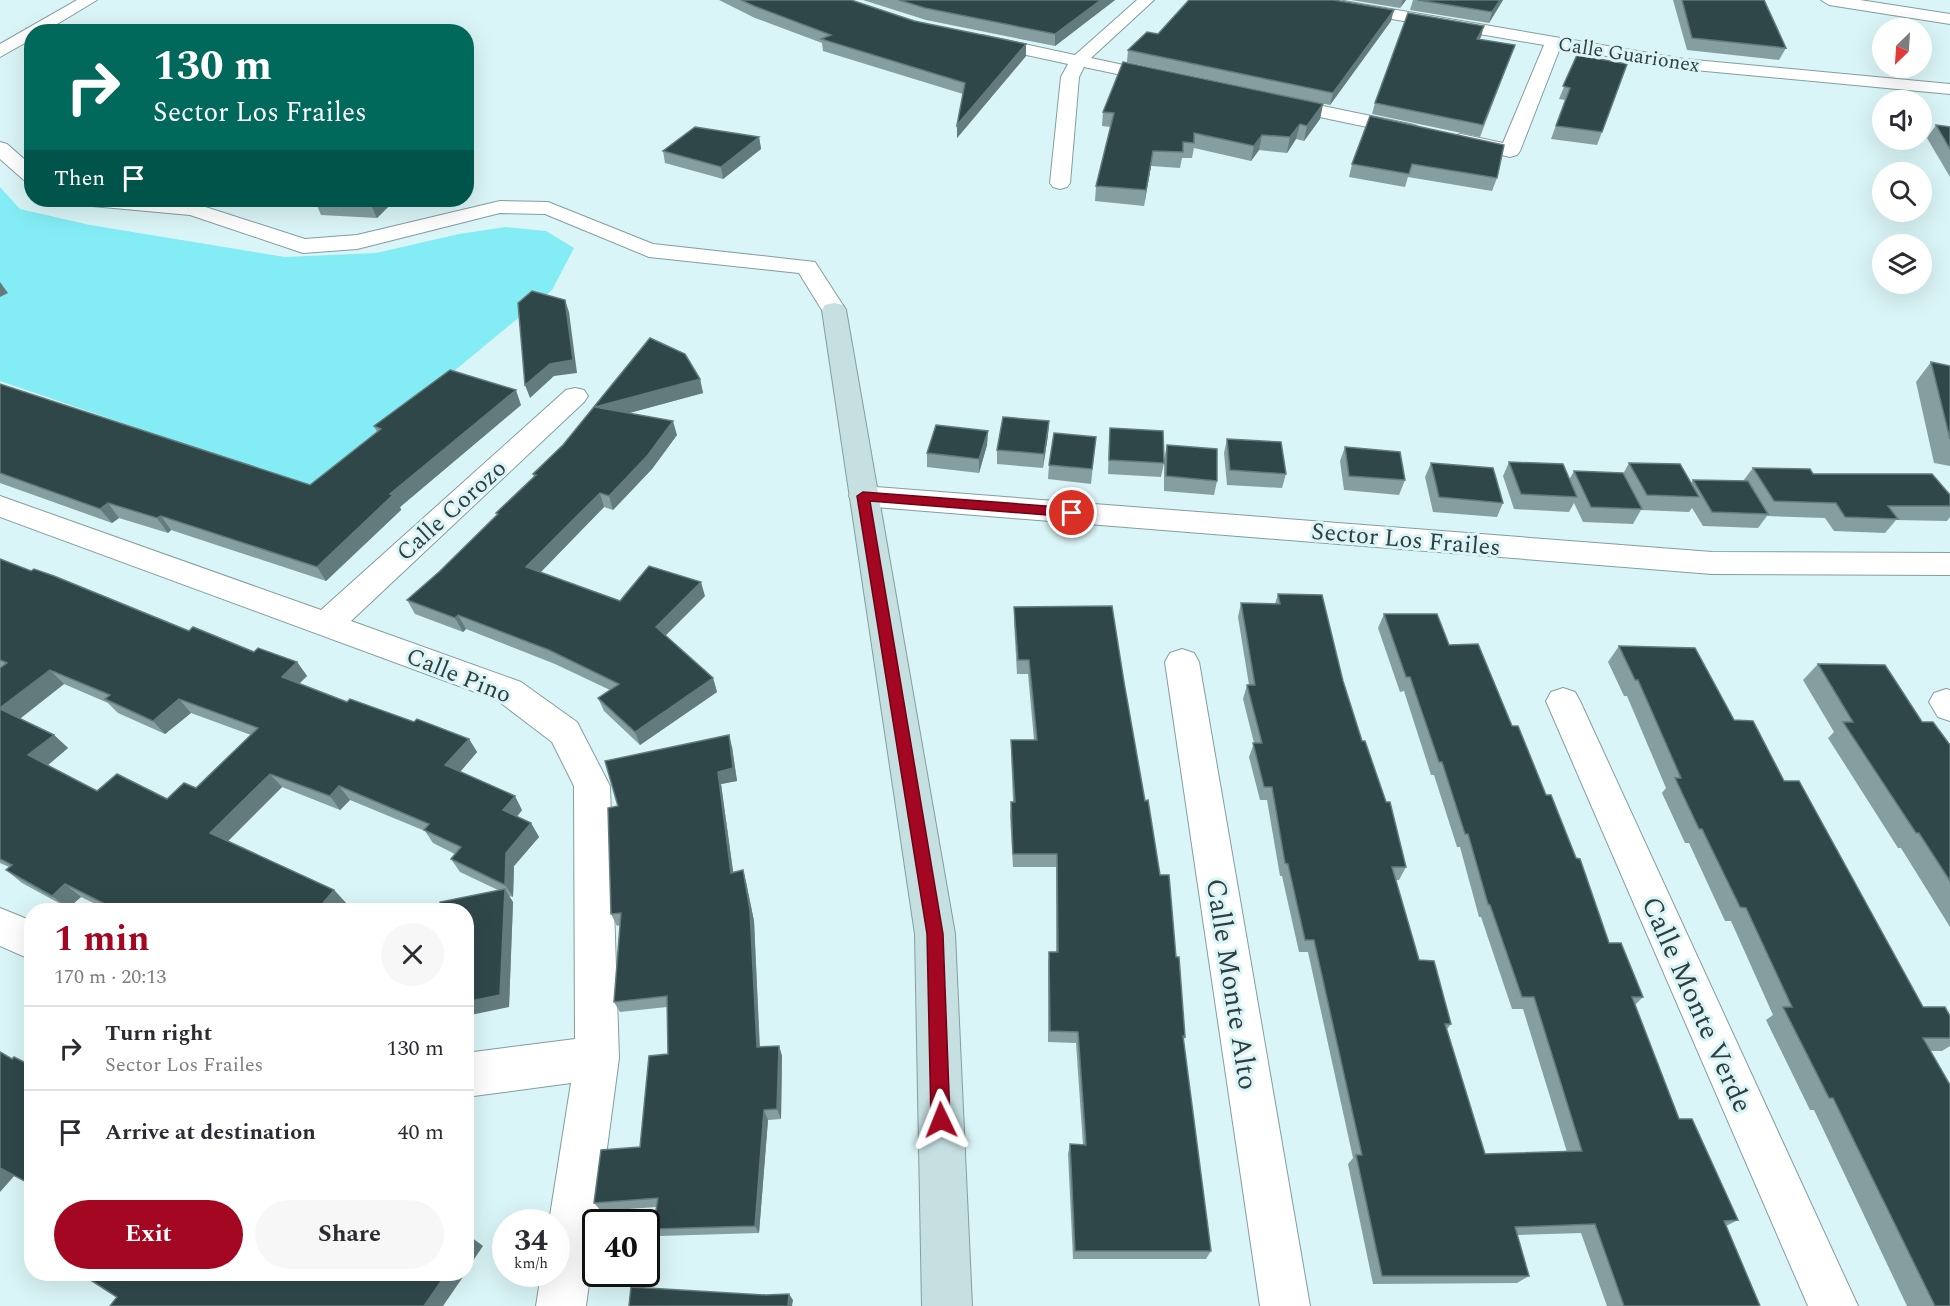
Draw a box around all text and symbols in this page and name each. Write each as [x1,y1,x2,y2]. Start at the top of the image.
north arrow [1872,18,1932,78]
map controls [1872,18,1932,294]
street label: Calle Guarionex [1556,29,1702,81]
text: 130 m [153,35,272,98]
icon: right [54,48,132,126]
button: sound [1872,90,1932,150]
text: Sector Los Frailes [153,92,367,134]
text: Then [54,162,105,195]
icon: arrive [117,162,150,195]
button: search [1872,162,1932,222]
button: layers [1872,234,1932,294]
street label: Calle Corozo [388,451,515,570]
pin [1046,487,1097,538]
icon: arrive [1055,496,1088,529]
street label: Sector Los Frailes [1310,514,1502,566]
street label: Calle Pino [401,639,517,713]
street label: Calle Monte Alto [1194,875,1269,1093]
street label: Calle Monte Verde [1630,890,1764,1120]
text: 1 min [54,912,150,967]
button: close [381,923,444,986]
text: 170 m · 20:13 [54,962,166,992]
text: Turn right [105,1017,212,1050]
icon: right [54,1032,87,1065]
text: 130 m [387,1032,444,1065]
text: Sector Los Frailes [105,1050,263,1080]
position arrow [909,1088,973,1152]
icon: arrive [54,1116,87,1149]
text: Arrive at destination [105,1116,316,1149]
text: 40 m [398,1116,444,1149]
button: Exit [54,1200,243,1269]
button: Share [255,1200,444,1269]
speed limit sign: 40 [582,1209,660,1287]
text: 34 [514,1218,548,1264]
text: km/h [514,1252,548,1275]

